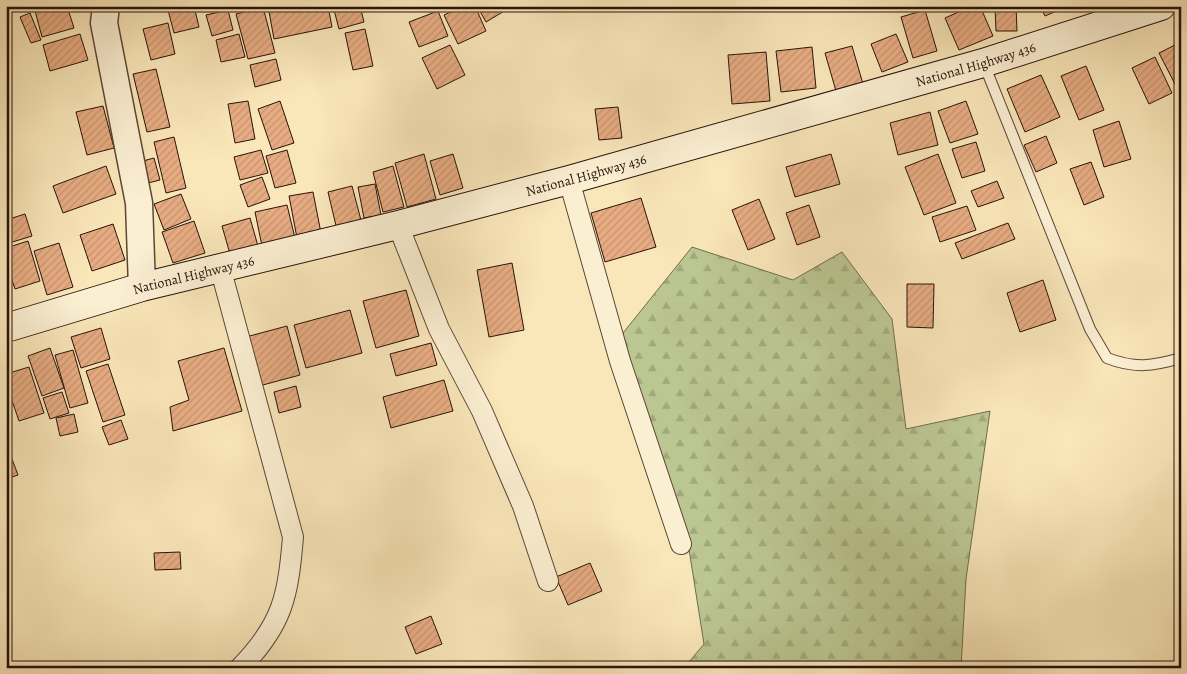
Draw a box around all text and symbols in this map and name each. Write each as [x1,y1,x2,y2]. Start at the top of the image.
street label: National Highway 436 [913,37,1038,91]
street label: National Highway 436 [524,149,649,201]
street label: National Highway 436 [130,251,256,299]

